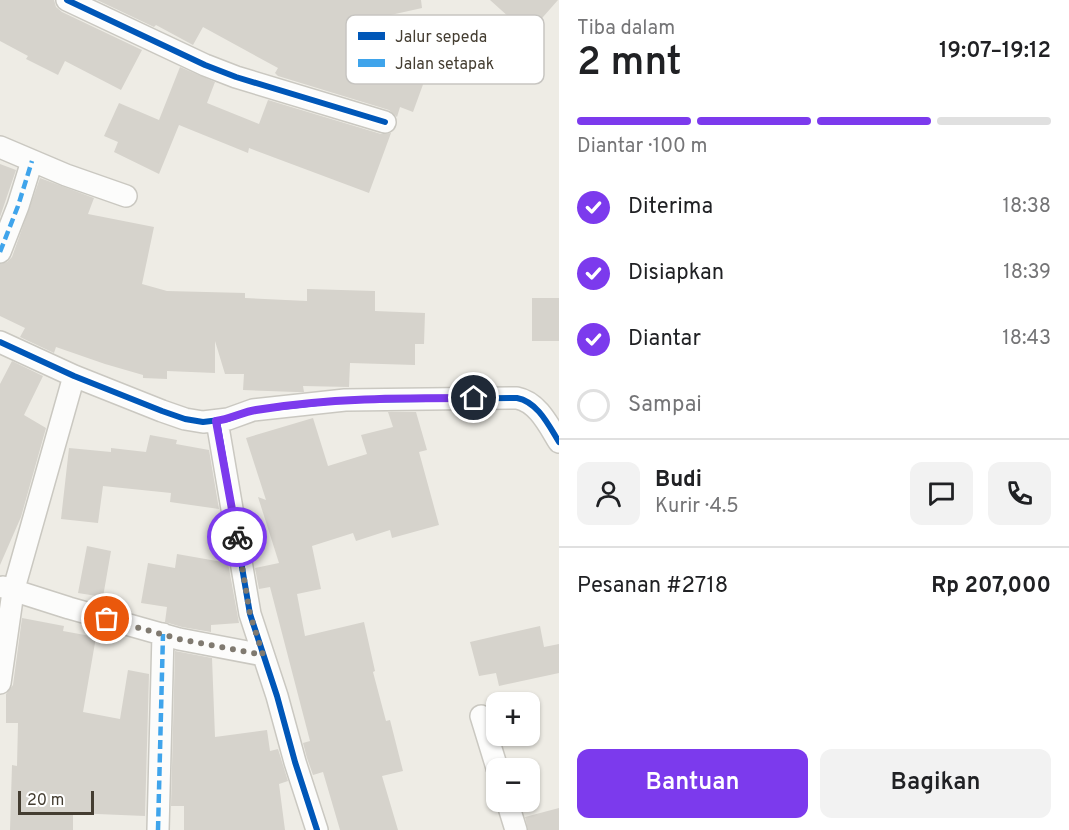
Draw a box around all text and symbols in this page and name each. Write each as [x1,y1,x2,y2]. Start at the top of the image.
legend [346,15,544,84]
text: Tiba dalam [577,16,675,42]
text: Jalur sepeda [395,28,487,48]
text: 19:07–19:12 [939,38,1051,65]
text: 2 mnt [577,40,682,89]
text: Jalan setapak [395,55,494,75]
text: Diantar · 100 m [577,134,707,160]
icon: check [577,191,610,224]
text: Diterima [628,194,713,221]
text: 18:38 [1003,194,1051,220]
icon: check [577,257,610,290]
text: Disiapkan [628,260,724,287]
text: 18:39 [1003,260,1051,286]
icon: check [577,323,610,356]
text: Diantar [628,326,701,353]
text: 18:43 [1002,326,1051,352]
pin [448,372,499,423]
icon: home [457,381,490,414]
text: Sampai [628,392,702,419]
button: person [577,462,640,525]
button: chat [910,462,973,525]
button: phone [988,462,1051,525]
text: Budi [655,467,702,494]
text: Kurir · 4.5 [655,494,739,520]
courier [207,507,267,567]
icon: bike [221,521,254,554]
text: Pesanan #2718 [577,573,728,600]
text: Rp 207,000 [931,573,1051,600]
pin [81,593,132,644]
icon: bag [90,602,123,635]
map controls [486,692,540,812]
button: + [486,692,540,746]
button: Bantuan [577,749,808,818]
button: Bagikan [820,749,1051,818]
button: − [486,758,540,812]
scale bar [18,788,94,816]
text: 20 m [27,791,64,811]

